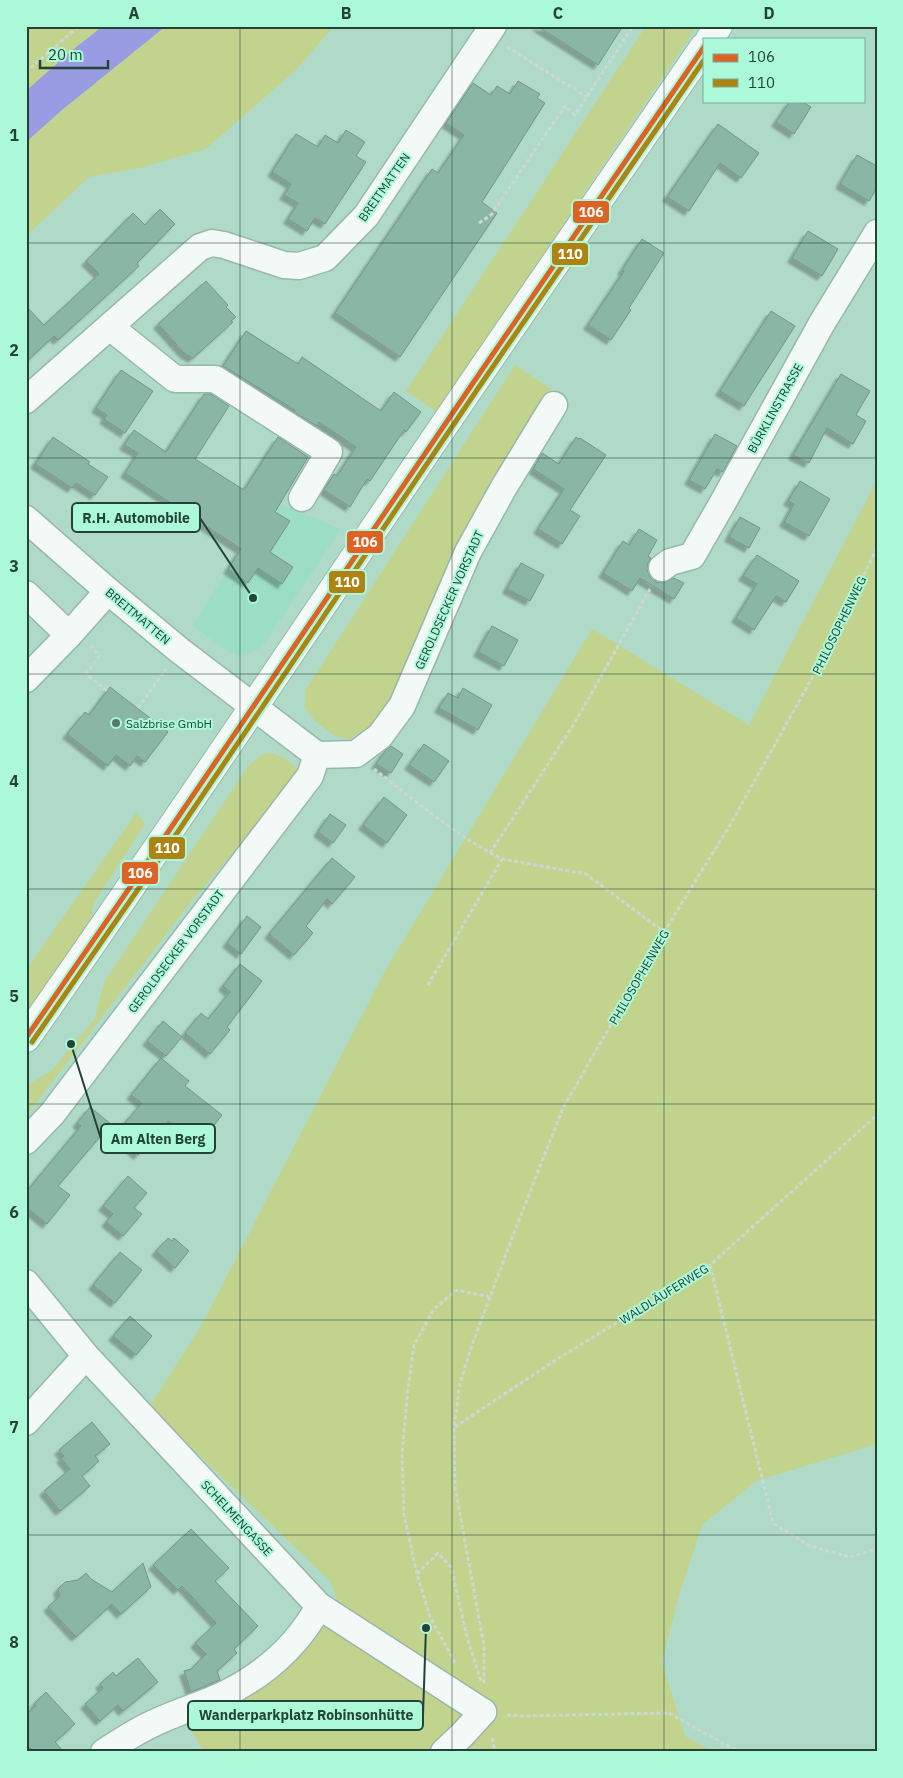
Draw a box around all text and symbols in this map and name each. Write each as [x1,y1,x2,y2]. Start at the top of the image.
text: A [129,3,140,23]
text: B [341,3,352,23]
text: C [553,3,563,23]
text: D [763,3,775,23]
scale bar [40,38,108,70]
legend [703,38,866,102]
text: 20 m [48,45,83,64]
text: 106 [748,47,775,66]
text: 110 [748,73,775,92]
text: 1 [9,125,19,145]
street label: BREITMATTEN [355,150,413,224]
line badge: 106 [572,200,610,224]
text: 106 [578,203,604,221]
line badge: 110 [551,242,589,266]
text: 110 [557,245,583,263]
text: 2 [9,340,19,360]
street label: BÜRKLINSTRASSE [744,360,806,456]
callout: R.H. Automobile [72,503,200,532]
text: R.H. Automobile [82,509,190,527]
street label: GEROLDSECKER VORSTADT [412,528,487,672]
line badge: 106 [346,530,384,554]
text: 106 [352,533,378,551]
text: 3 [9,556,19,576]
line badge: 110 [328,570,366,594]
text: 110 [334,573,360,591]
street label: PHILOSOPHENWEG [809,573,869,677]
street label: BREITMATTEN [102,584,174,648]
place label: Salzbrise GmbH [126,716,212,731]
marker: Salzbrise GmbH [110,717,122,729]
text: 4 [9,771,19,791]
line badge: 110 [148,836,186,860]
text: 110 [154,839,180,857]
line badge: 106 [121,861,159,885]
text: 106 [127,864,153,882]
street label: GEROLDSECKER VORSTADT [125,886,227,1016]
street label: PHILOSOPHENWEG [606,927,672,1027]
text: 5 [9,986,19,1006]
callout: Am Alten Berg [101,1124,215,1153]
text: Am Alten Berg [111,1130,205,1148]
text: 6 [9,1202,19,1222]
street label: WALDLÄUFERWEG [617,1261,711,1327]
text: 7 [9,1417,19,1437]
street label: SCHELMENGASSE [198,1477,276,1559]
text: 8 [9,1632,19,1652]
callout: Wanderparkplatz Robinsonhütte [188,1701,423,1730]
text: Wanderparkplatz Robinsonhütte [199,1706,414,1724]

